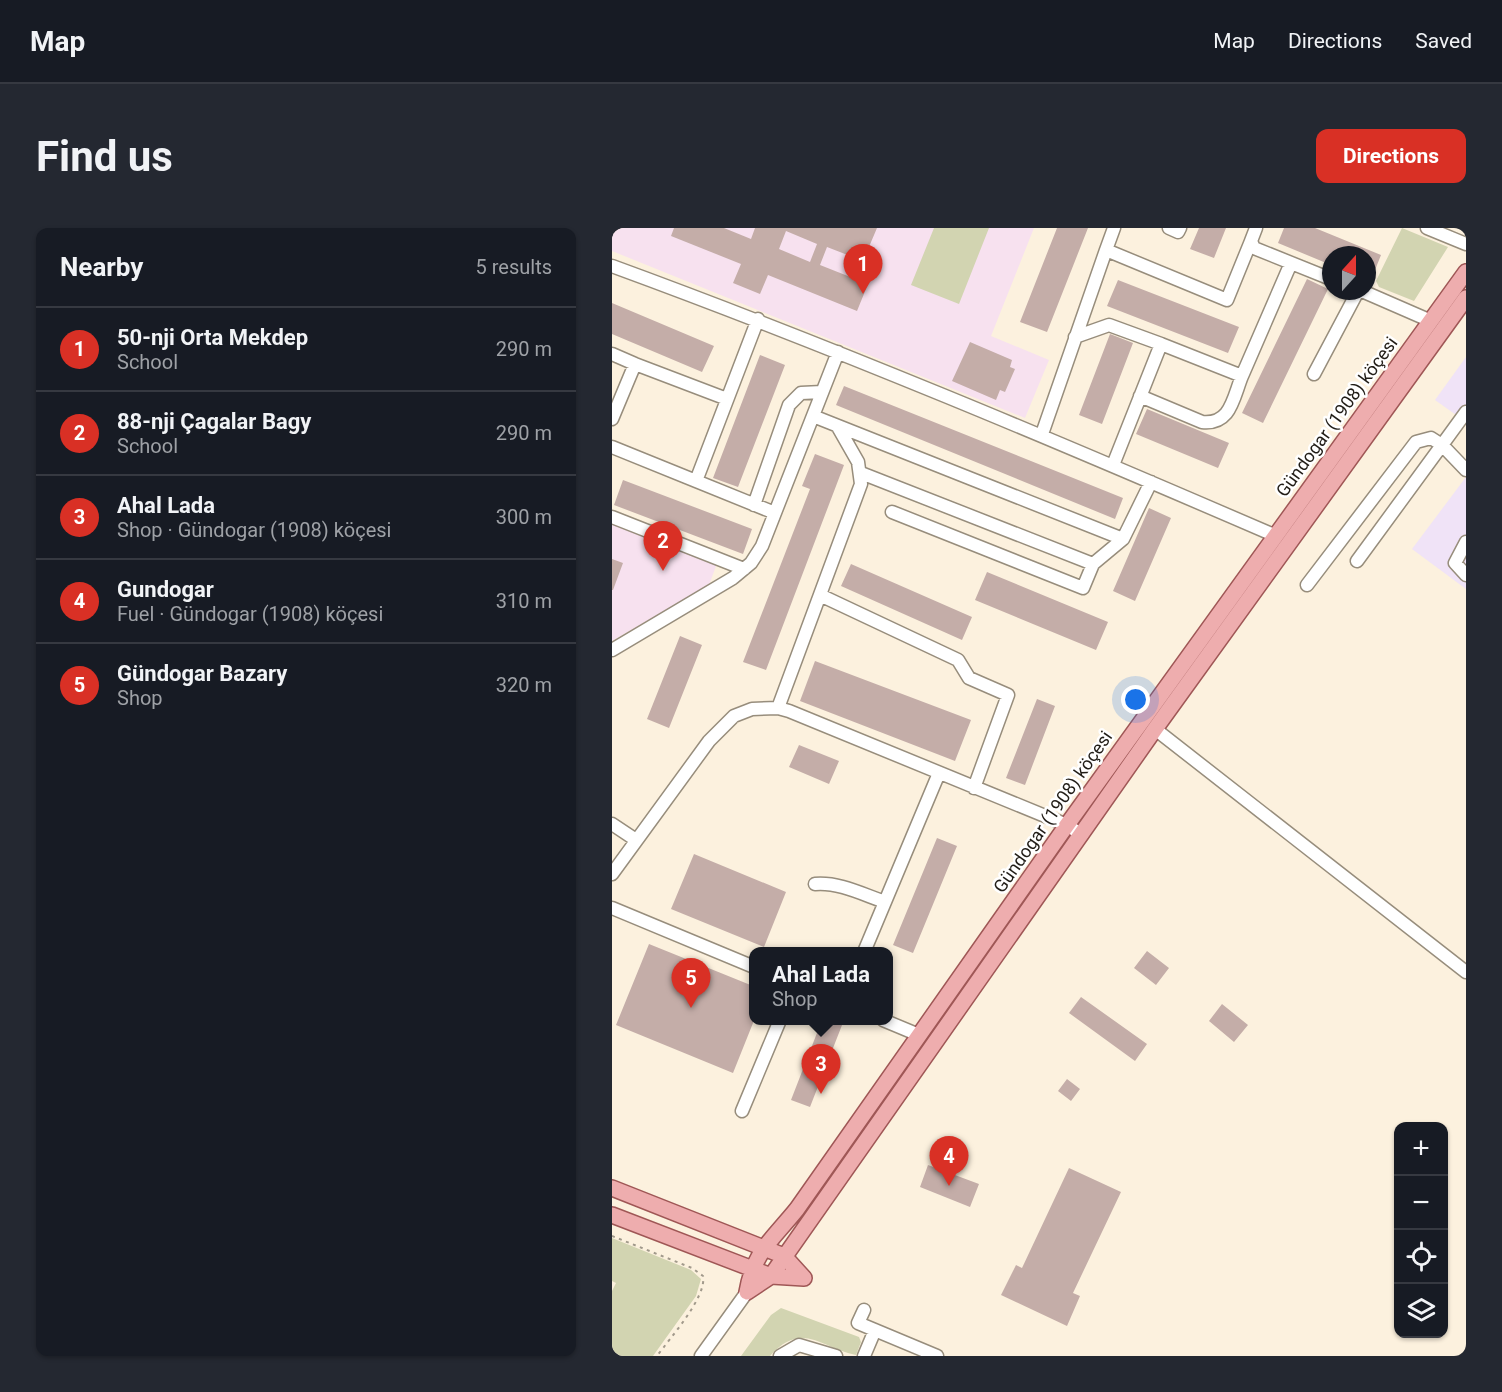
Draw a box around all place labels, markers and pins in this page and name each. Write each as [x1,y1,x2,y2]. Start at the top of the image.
pin: 1 [844,244,882,294]
pin: 2 [644,522,682,571]
pin: 5 [672,958,710,1008]
pin: 3 [802,1044,840,1094]
pin: 4 [930,1136,968,1186]

